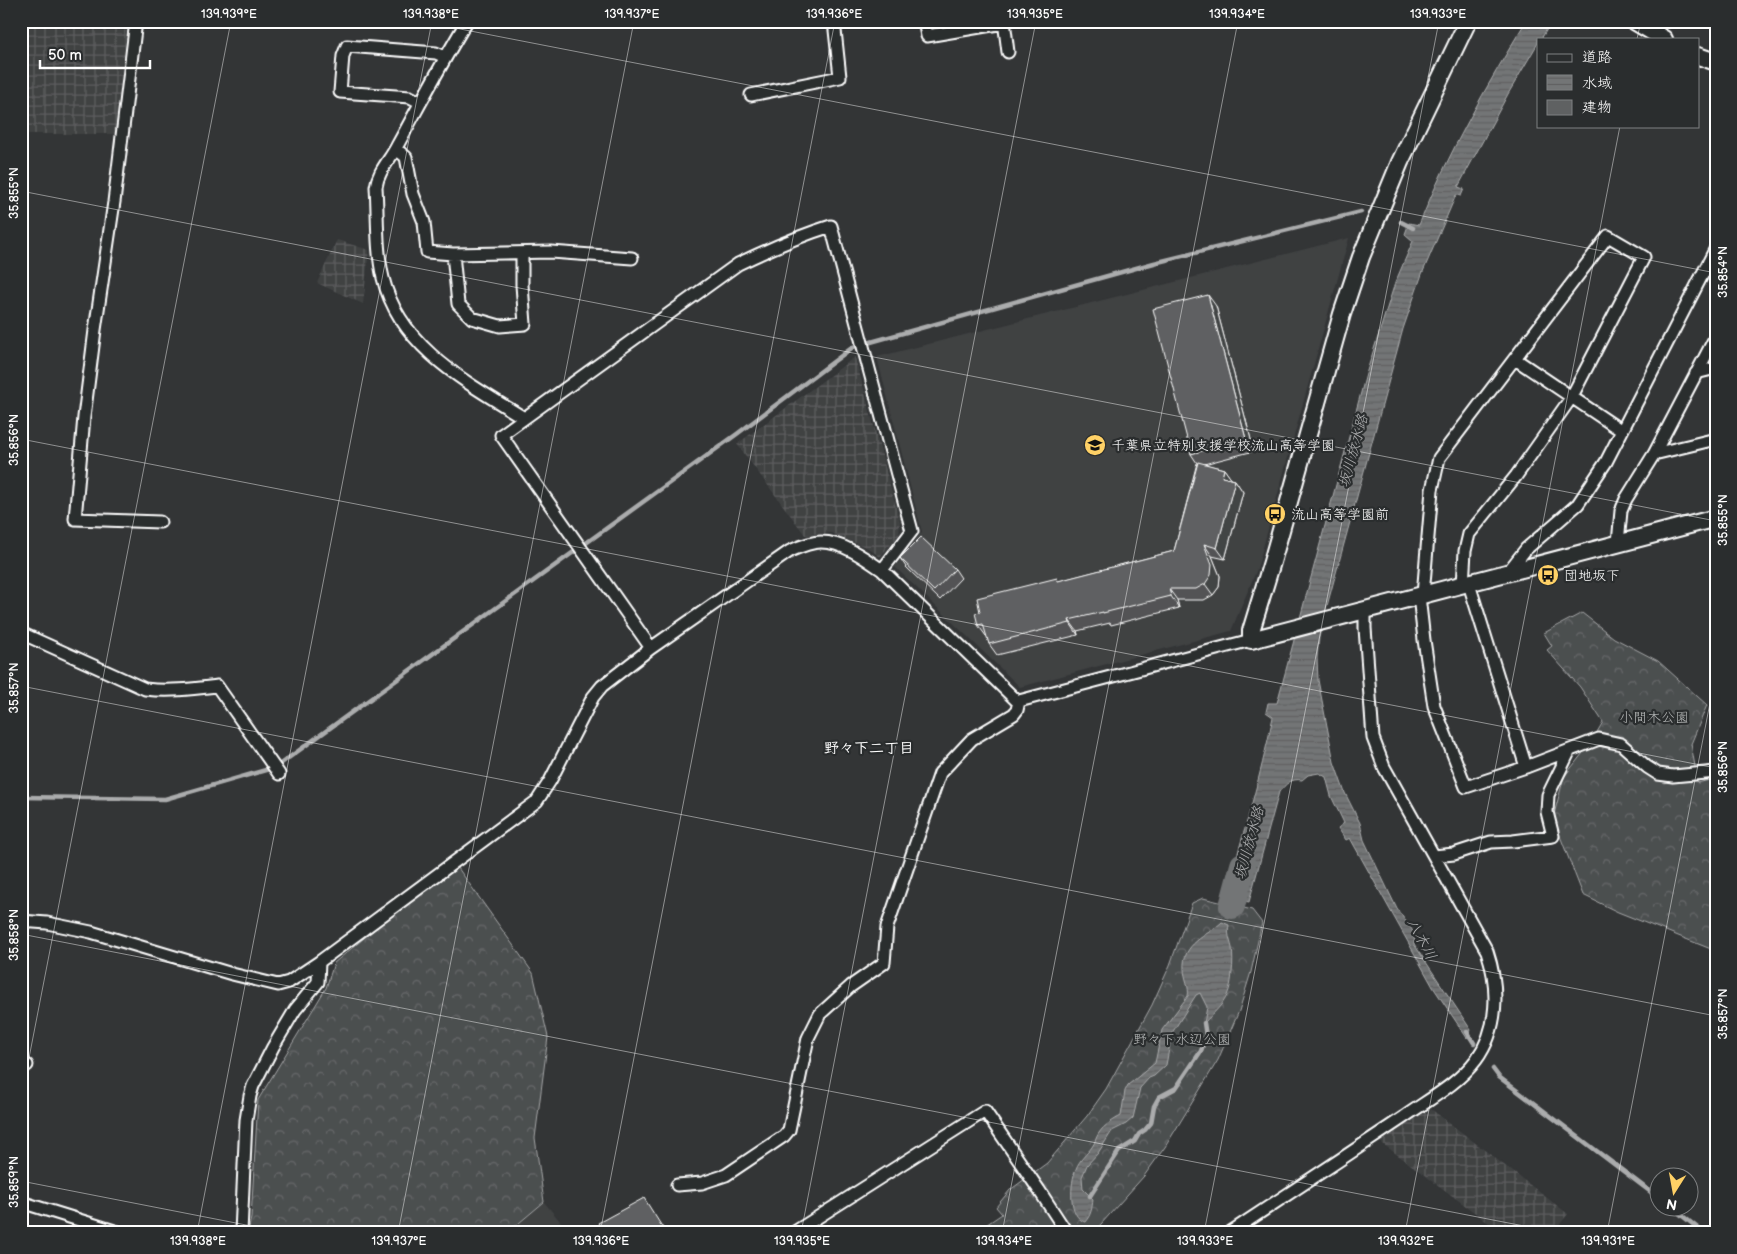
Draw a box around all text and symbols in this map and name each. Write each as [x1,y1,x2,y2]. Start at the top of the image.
text: 139.939°E [201,7,257,22]
text: 139.938°E [403,7,459,22]
text: 139.937°E [605,7,660,22]
text: 139.936°E [806,7,862,22]
text: 139.935°E [1007,7,1063,22]
text: 139.934°E [1209,7,1265,22]
text: 139.933°E [1410,7,1466,22]
scale bar [40,38,150,70]
legend [1537,38,1700,128]
text: 50 m [48,46,82,65]
text: 道路 [1582,48,1612,67]
text: 水域 [1582,74,1612,93]
text: 建物 [1582,98,1612,117]
text: 35.855°N [7,167,22,219]
text: 35.854°N [1716,246,1731,298]
water label: 坂川放水路 [1335,411,1373,490]
text: 35.856°N [7,414,22,466]
school or university icon: 千葉県立特別支援学校流山高等学園 [1083,433,1107,457]
place label: 千葉県立特別支援学校流山高等学園 [1111,437,1335,454]
text: 35.855°N [1716,494,1731,546]
bus stop icon: 流山高等学園前 [1263,502,1287,526]
place label: 流山高等学園前 [1291,506,1389,523]
bus stop icon: 団地坂下 [1536,563,1560,587]
place label: 団地坂下 [1564,567,1620,584]
text: 35.857°N [7,663,22,713]
park label: 小間木公園 [1619,709,1689,726]
district label: 野々下二丁目 [824,739,914,758]
text: 35.856°N [1716,741,1731,793]
water label: 坂川放水路 [1231,803,1269,882]
text: 35.858°N [7,909,22,961]
water label: 八木川 [1403,915,1441,964]
text: 35.857°N [1716,989,1731,1039]
park label: 野々下水辺公園 [1133,1031,1231,1048]
text: 35.859°N [7,1156,22,1208]
north arrow [1650,1166,1700,1216]
text: N [1665,1195,1678,1214]
text: 139.938°E [170,1234,226,1249]
text: 139.937°E [372,1234,427,1249]
text: 139.936°E [573,1234,629,1249]
text: 139.935°E [774,1234,830,1249]
text: 139.934°E [976,1234,1032,1249]
text: 139.933°E [1177,1234,1233,1249]
text: 139.932°E [1378,1234,1434,1249]
text: 139.931°E [1581,1234,1635,1249]

